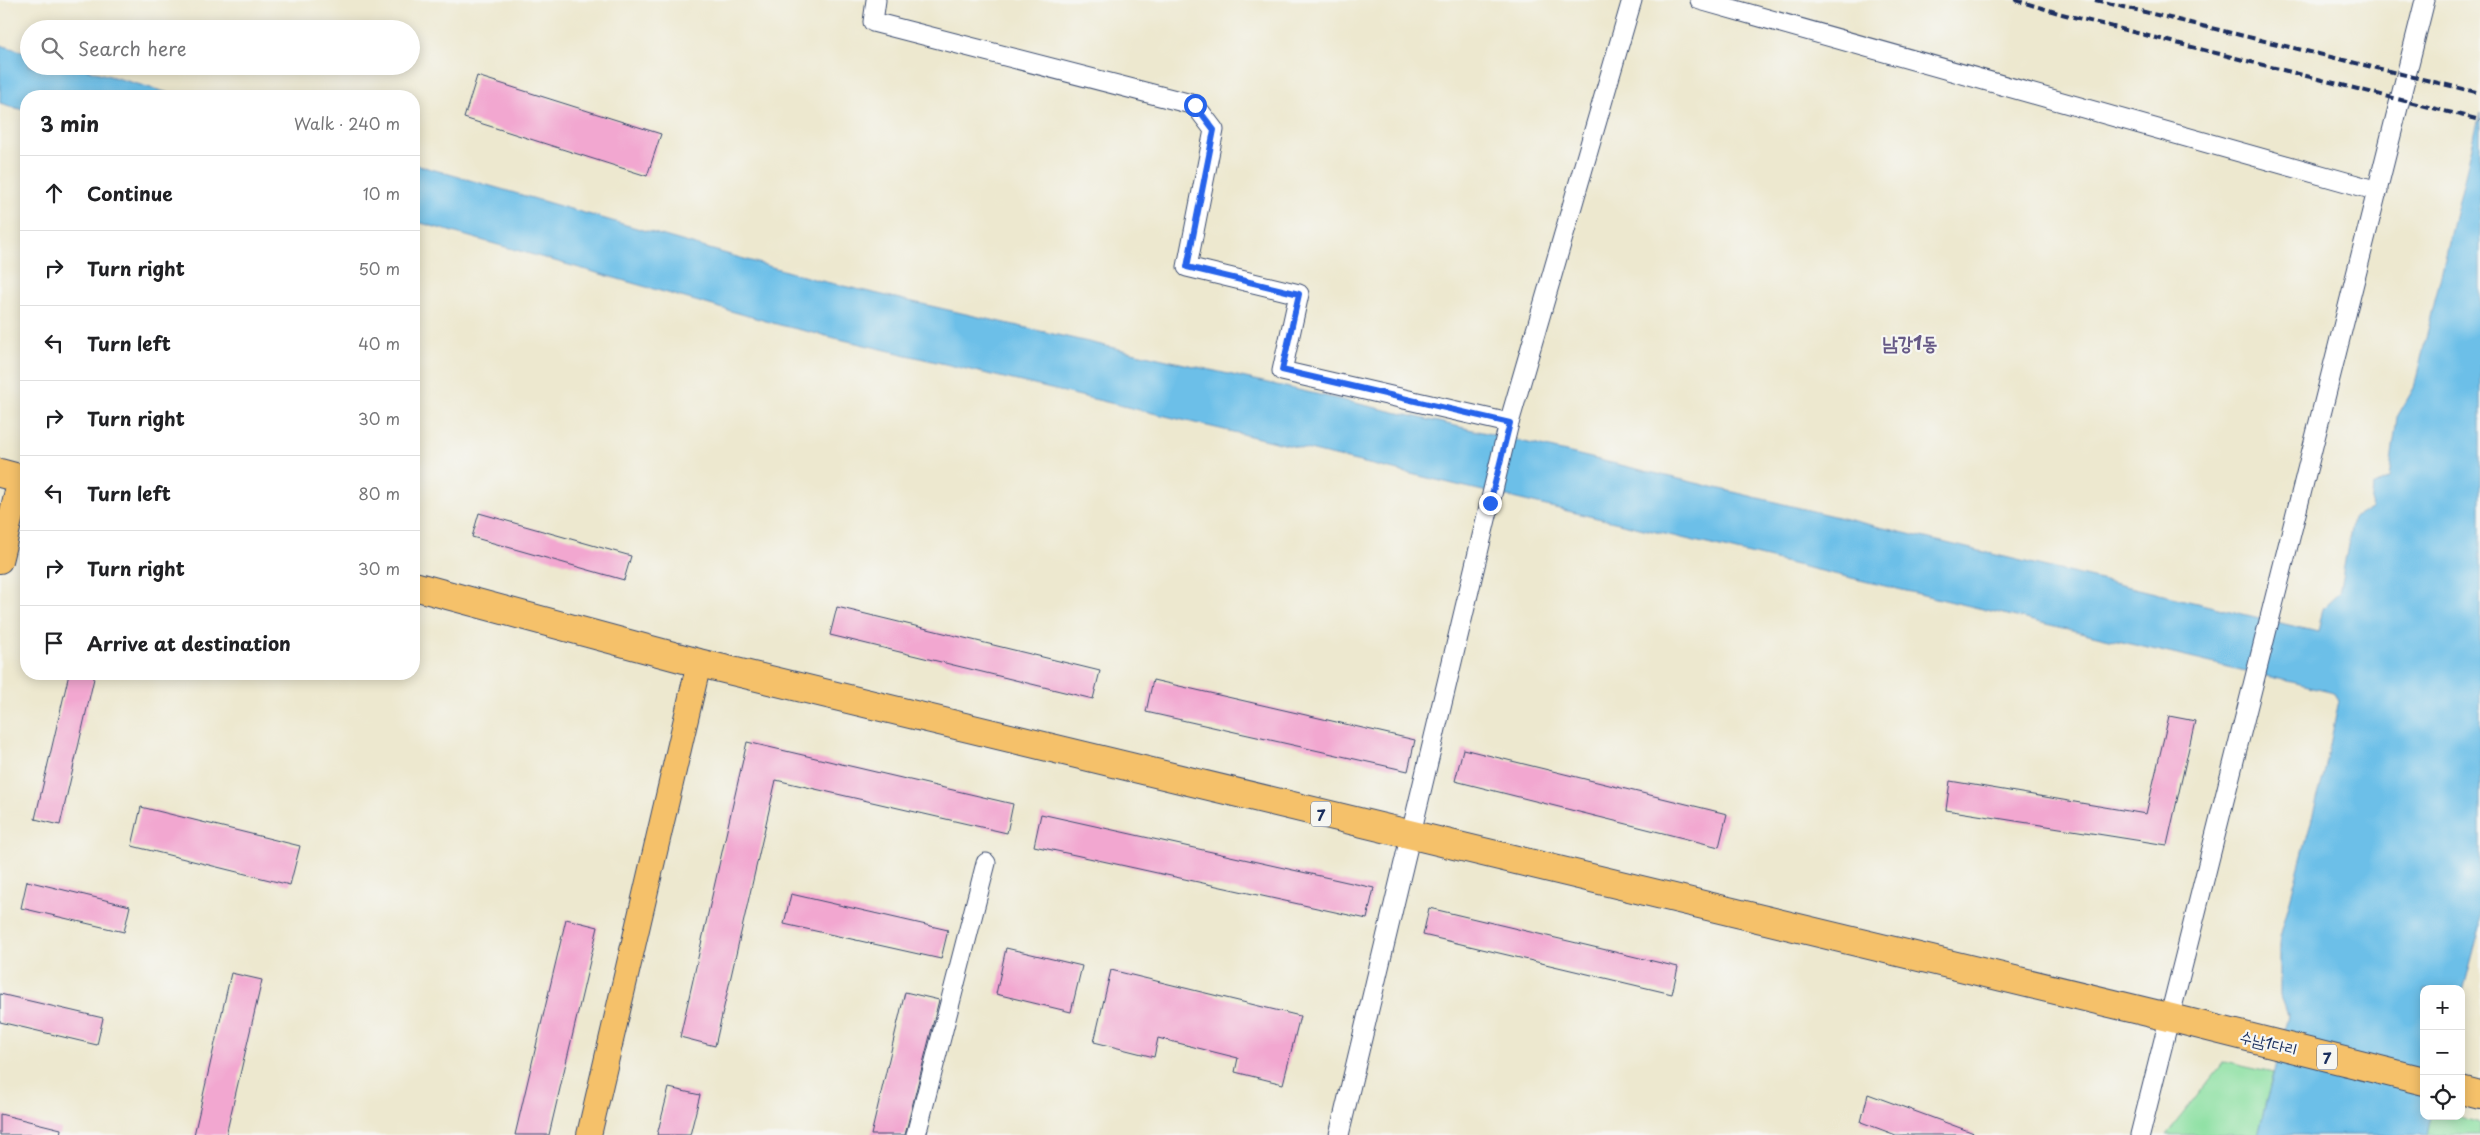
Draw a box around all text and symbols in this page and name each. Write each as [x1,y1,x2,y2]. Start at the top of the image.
search box [20,20,420,75]
icon: search [38,34,66,62]
text: Search here [78,34,187,62]
route start [1184,94,1207,117]
text: 3 min [40,107,99,139]
text: Walk · 240 m [294,111,400,135]
icon: ahead [40,179,68,207]
text: Continue [87,179,173,207]
text: 10 m [363,181,400,205]
icon: right [40,254,68,282]
text: Turn right [87,254,185,282]
text: 50 m [359,256,400,280]
district label: 남강1동 [1883,328,1937,356]
icon: left [40,329,68,357]
text: Turn left [87,329,171,357]
text: 40 m [358,331,400,355]
icon: right [40,404,68,432]
text: Turn right [87,404,185,432]
text: 30 m [358,406,400,430]
icon: left [40,479,68,507]
text: Turn left [87,479,171,507]
text: 80 m [358,481,400,505]
route end [1479,492,1502,515]
icon: right [40,554,68,582]
text: Turn right [87,554,185,582]
text: 30 m [358,556,400,580]
icon: arrive [40,629,68,657]
text: Arrive at destination [87,629,291,657]
road number: 7 [1311,802,1331,826]
map controls [2420,985,2465,1120]
button: + [2420,985,2465,1030]
street label: 수남1다리 [2238,1023,2300,1061]
button: − [2420,1030,2465,1075]
road number: 7 [2317,1044,2337,1070]
button: locate [2420,1075,2465,1120]

